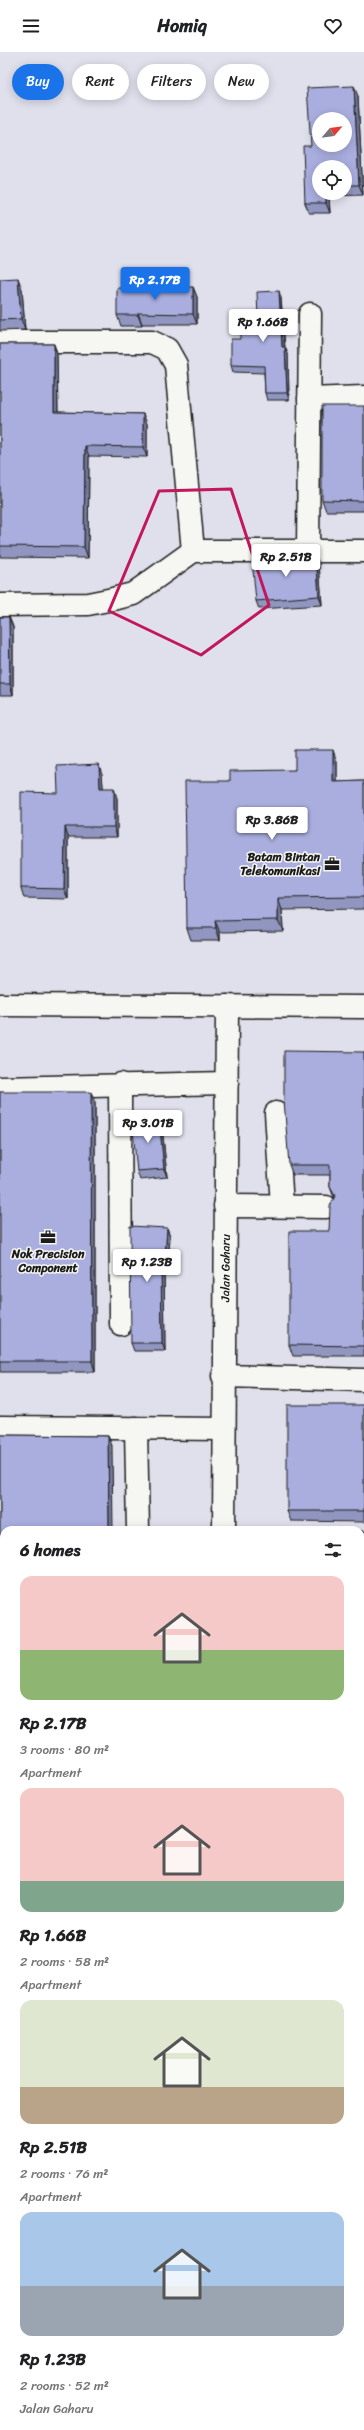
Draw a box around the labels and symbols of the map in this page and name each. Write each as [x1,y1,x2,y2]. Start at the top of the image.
north arrow [312,112,352,152]
pin: Rp 2.17B [114,267,196,301]
pin: Rp 1.66B [222,309,304,343]
pin: Rp 2.51B [245,544,327,578]
pin: Rp 3.86B [231,807,313,841]
place label: Batam Bintan Telekomunikasi [240,846,321,882]
office icon: Batam Bintan Telekomunikasi [323,855,341,873]
pin: Rp 3.01B [107,1110,189,1144]
office icon: Nok Precision Component [39,1228,57,1246]
street label: Jalan Gaharu [214,1233,237,1303]
place label: Nok Precision Component [11,1243,85,1279]
pin: Rp 1.23B [106,1249,188,1283]

